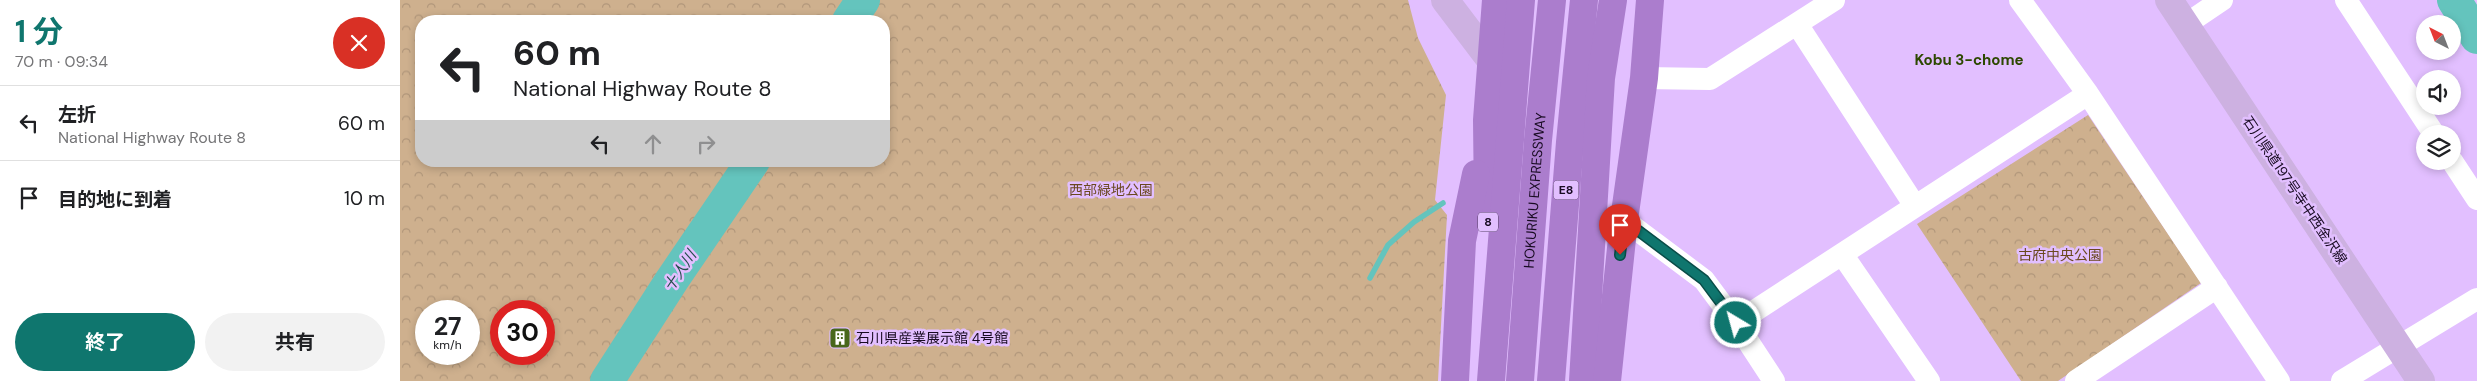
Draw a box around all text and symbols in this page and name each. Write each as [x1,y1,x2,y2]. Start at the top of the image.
text: 1 分 [15,12,63,51]
north arrow [2416,15,2461,60]
map controls [2416,15,2461,170]
button: close [333,17,385,69]
text: 60 m [513,30,601,76]
icon: left [430,35,495,100]
district label: Kobu 3-chome [1914,50,2024,70]
text: 70 m · 09:34 [15,51,108,72]
button: sound [2416,70,2461,115]
text: National Highway Route 8 [513,74,772,103]
text: 左折 [58,102,96,127]
icon: left [15,109,43,137]
text: 60 m [338,111,385,136]
street label: HOKURIKU EXPRESSWAY [1519,112,1550,269]
street label: 石川県道197号寺中西金沢線 [2239,113,2351,267]
button: layers [2416,125,2461,170]
text: National Highway Route 8 [58,127,246,148]
icon: left [586,130,614,158]
icon: ahead [639,130,667,158]
icon: right [692,130,720,158]
road number: E8 [1554,180,1578,200]
park label: 西部緑地公園 [1069,181,1153,199]
icon: arrive [15,184,43,212]
text: 10 m [344,186,385,211]
text: 目的地に到着 [58,187,172,212]
pin [1599,204,1641,255]
icon: arrive [1606,211,1634,239]
road number: 8 [1478,212,1498,232]
water label: 十人川 [659,245,702,295]
park label: 古府中央公園 [2018,246,2102,264]
position arrow [1709,296,1761,348]
speed limit sign: 30 [490,300,555,365]
text: 27 [434,310,461,343]
button: 終了 [15,313,195,371]
button: 共有 [205,313,385,371]
building icon: 石川県産業展示館 4号館 [828,326,852,350]
place label: 石川県産業展示館 4号館 [856,329,1008,347]
text: km/h [433,337,462,353]

